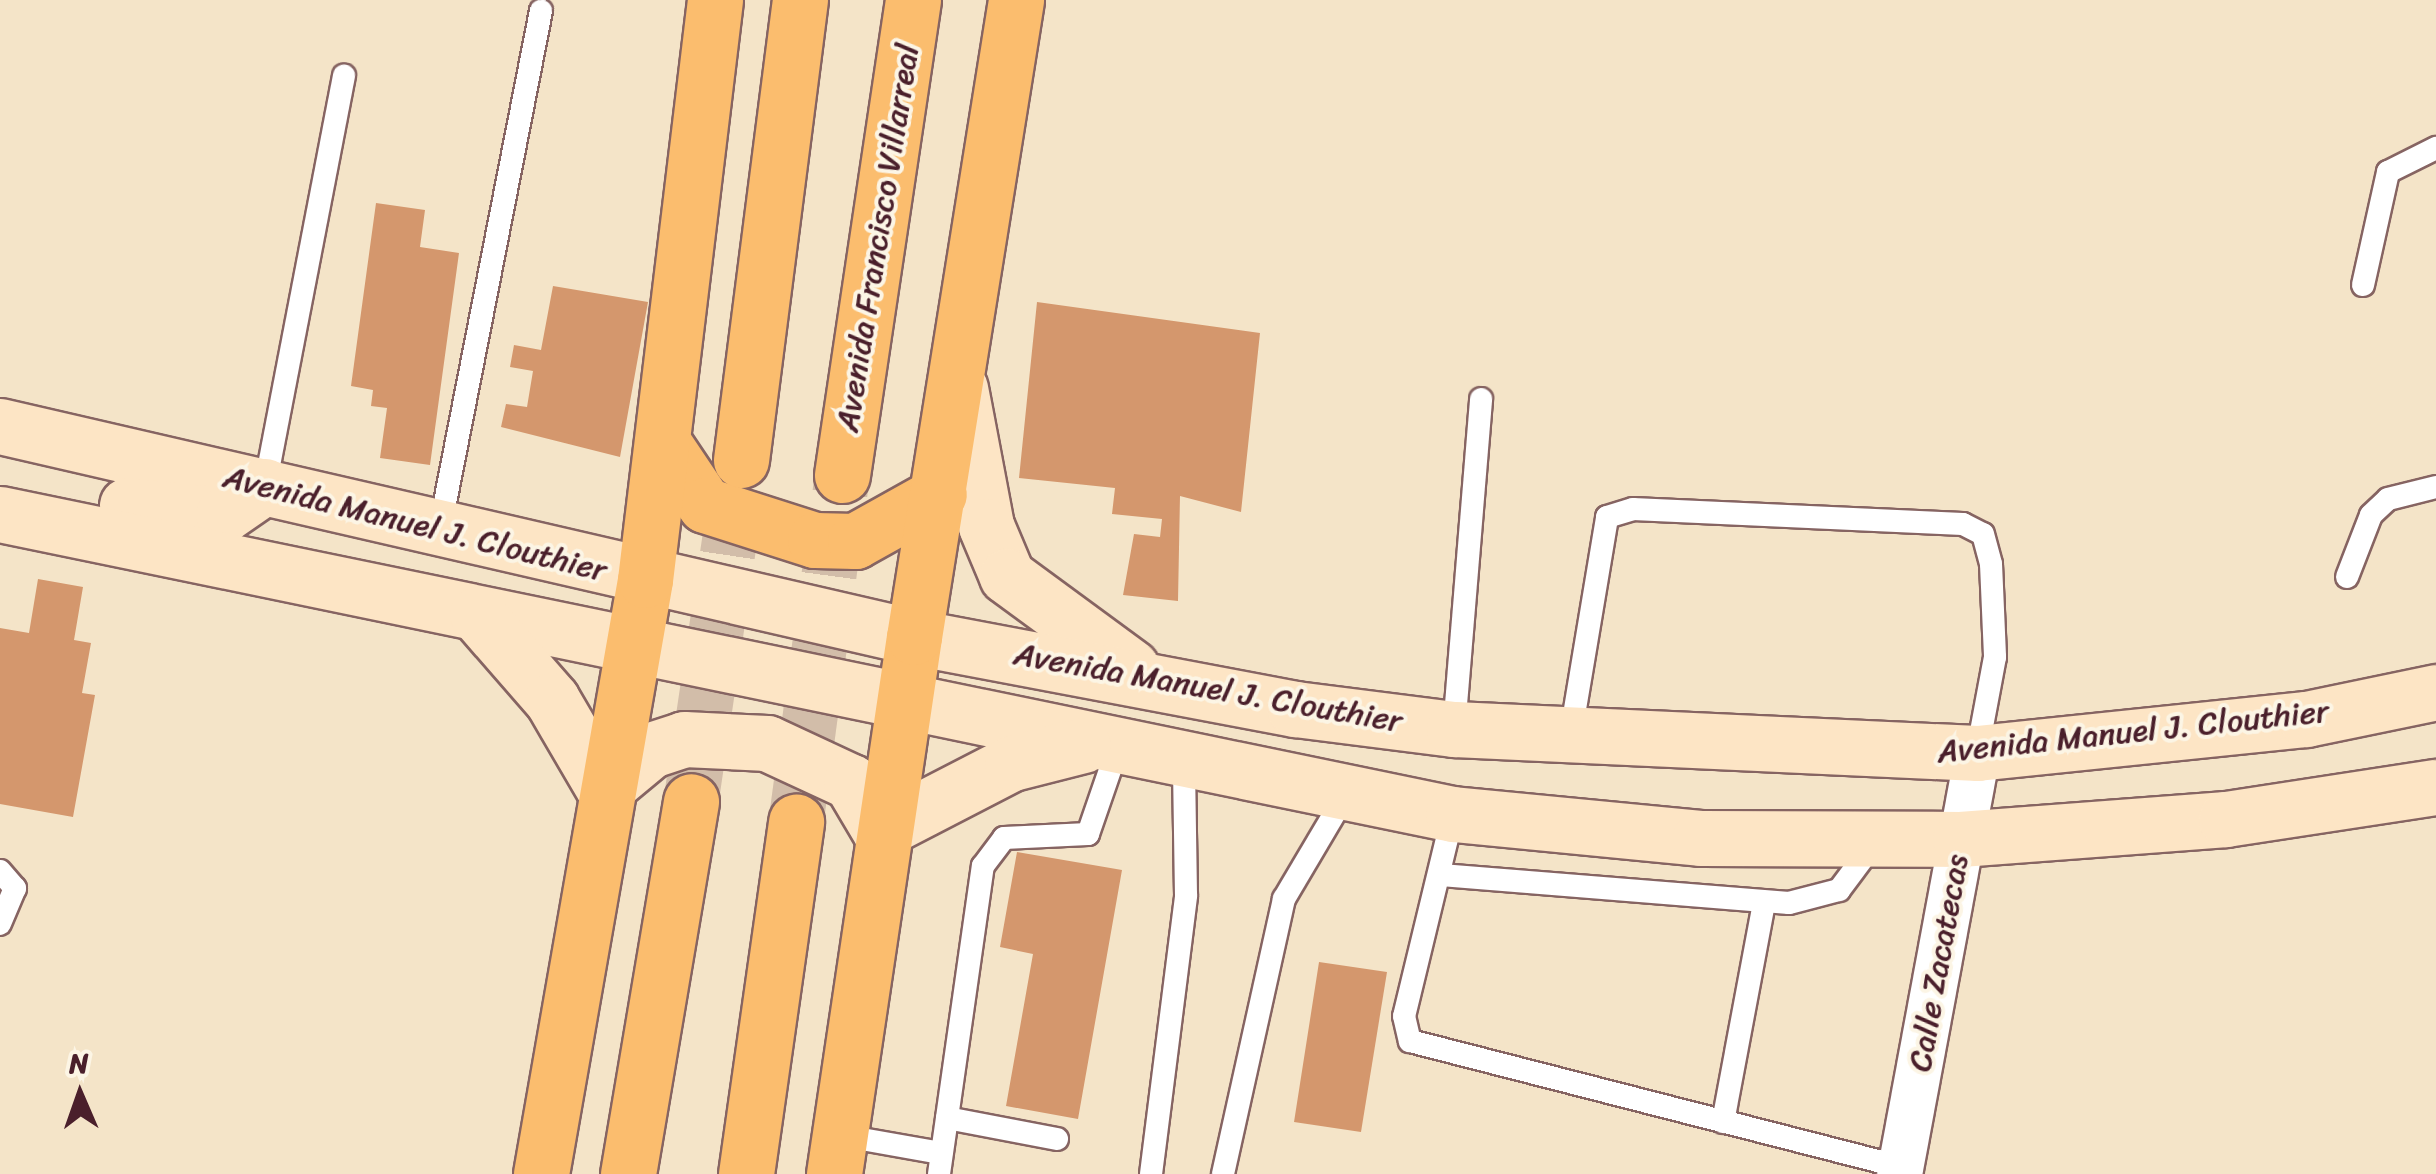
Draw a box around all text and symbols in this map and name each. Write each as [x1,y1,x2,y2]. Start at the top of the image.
street label: Avenida Francisco Villarreal [828,41,928,435]
street label: Avenida Manuel J. Clouthier [219,458,611,590]
street label: Avenida Manuel J. Clouthier [1011,635,1405,741]
street label: Avenida Manuel J. Clouthier [1935,692,2331,772]
street label: Calle Zacatecas [1901,851,1977,1075]
text: N [68,1039,89,1088]
north arrow [30,1044,130,1144]

